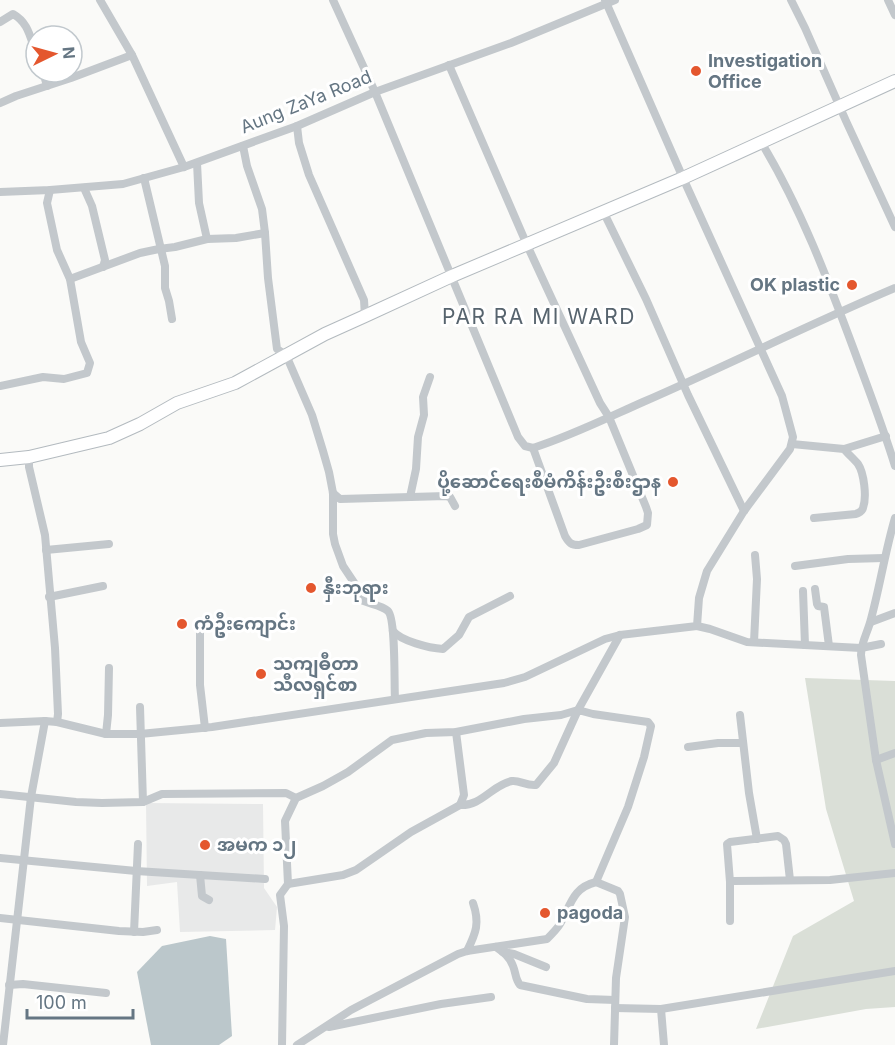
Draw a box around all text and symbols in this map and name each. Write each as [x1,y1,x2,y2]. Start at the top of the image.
north arrow [24,24,84,84]
text: N [58,46,79,60]
place label: Investigation Office [708,50,822,92]
marker: Investigation Office [689,64,703,78]
street label: Aung ZaYa Road [237,66,374,137]
place label: OK plastic [750,274,840,295]
marker: OK plastic [845,278,859,292]
district label: PAR RA MI WARD [442,304,636,329]
place label: ပို့ဆောင်ရေးစီမံကိန်းဦးစီးဌာန [437,470,661,496]
marker: ပို့ဆောင်ရေးစီမံကိန်းဦးစီးဌာန [666,475,680,489]
place label: နှီးဘုရား [323,576,389,602]
marker: နှီးဘုရား [304,581,318,595]
place label: ကံဦးကျောင်း [194,612,296,639]
marker: ကံဦးကျောင်း [175,617,189,631]
place label: သကျဓီတာ သီလရှင်စာ [273,652,358,699]
marker: သကျဓီတာ သီလရှင်စာ [254,667,268,681]
place label: အမက ၁၂ [217,834,296,859]
marker: အမက ၁၂ [198,838,212,852]
place label: pagoda [557,902,623,923]
marker: pagoda [538,906,552,920]
scale bar [27,982,134,1020]
text: 100 m [36,992,87,1013]

